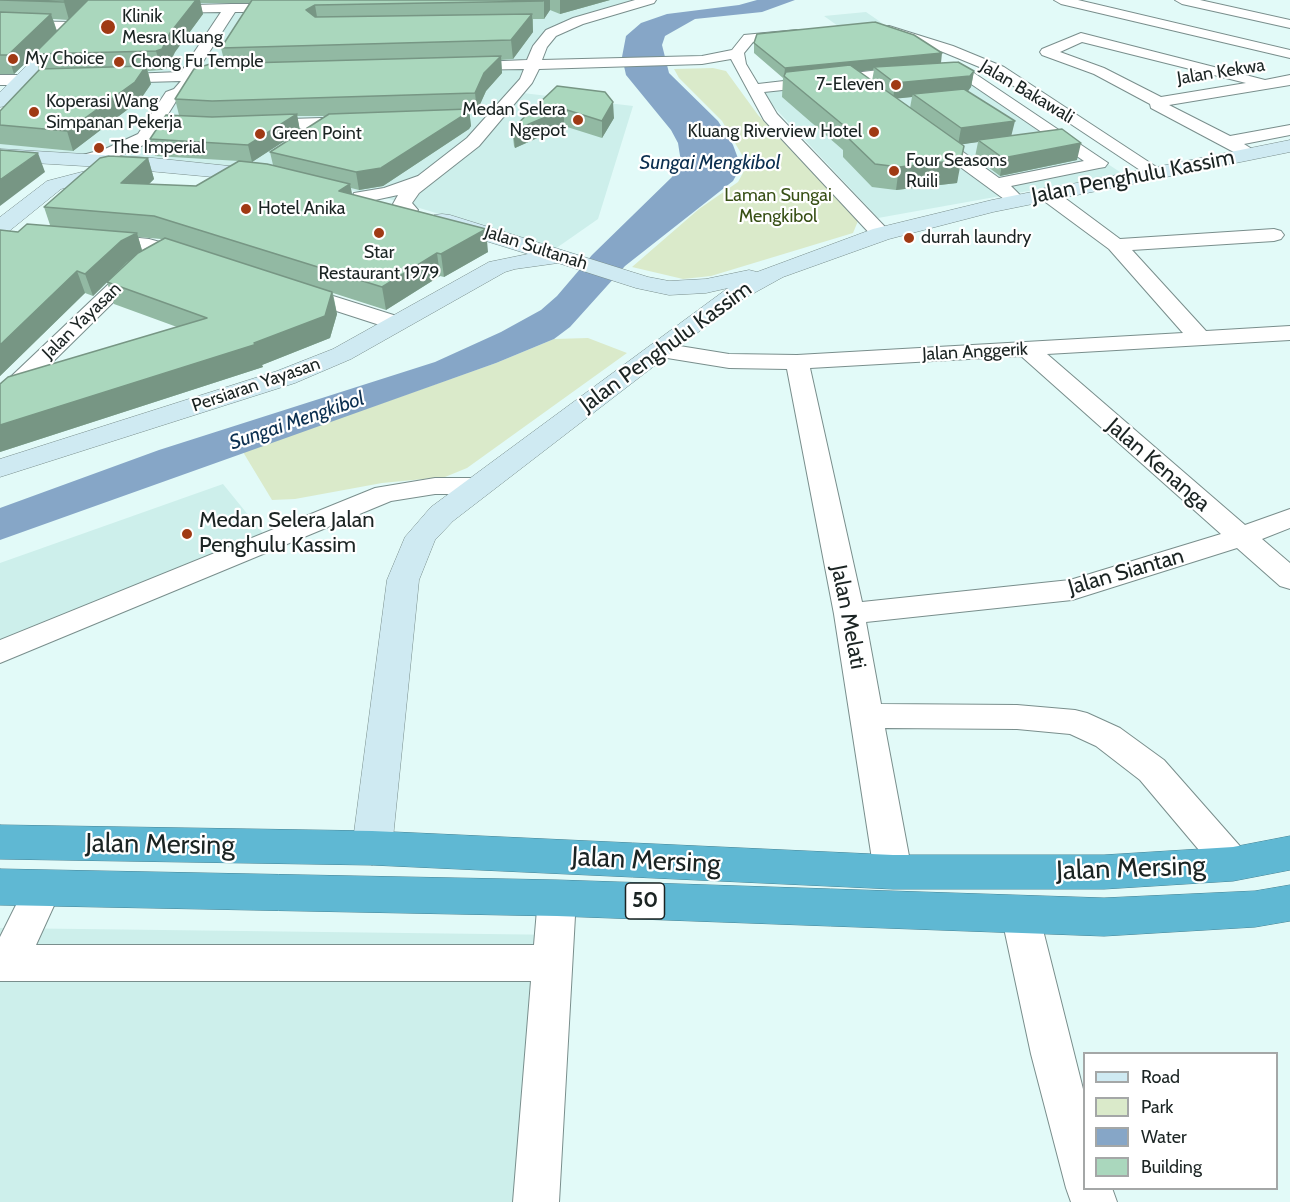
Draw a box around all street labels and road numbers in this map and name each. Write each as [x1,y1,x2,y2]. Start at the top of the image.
street label: Jalan Kekwa [1176,54,1266,90]
street label: Jalan Bakawali [976,56,1078,128]
street label: Jalan Penghulu Kassim [1029,144,1237,210]
street label: Jalan Sultanah [482,221,590,275]
street label: Jalan Penghulu Kassim [575,276,757,418]
street label: Jalan Yayasan [38,278,126,364]
street label: Jalan Anggerik [922,338,1028,366]
street label: Persiaran Yayasan [189,353,323,417]
street label: Jalan Kenanga [1101,413,1215,517]
street label: Jalan Siantan [1065,543,1187,601]
street label: Jalan Melati [825,563,871,671]
street label: Jalan Mersing [85,827,235,863]
street label: Jalan Mersing [571,841,721,881]
street label: Jalan Mersing [1056,850,1206,888]
road number: 50 [626,883,664,919]

